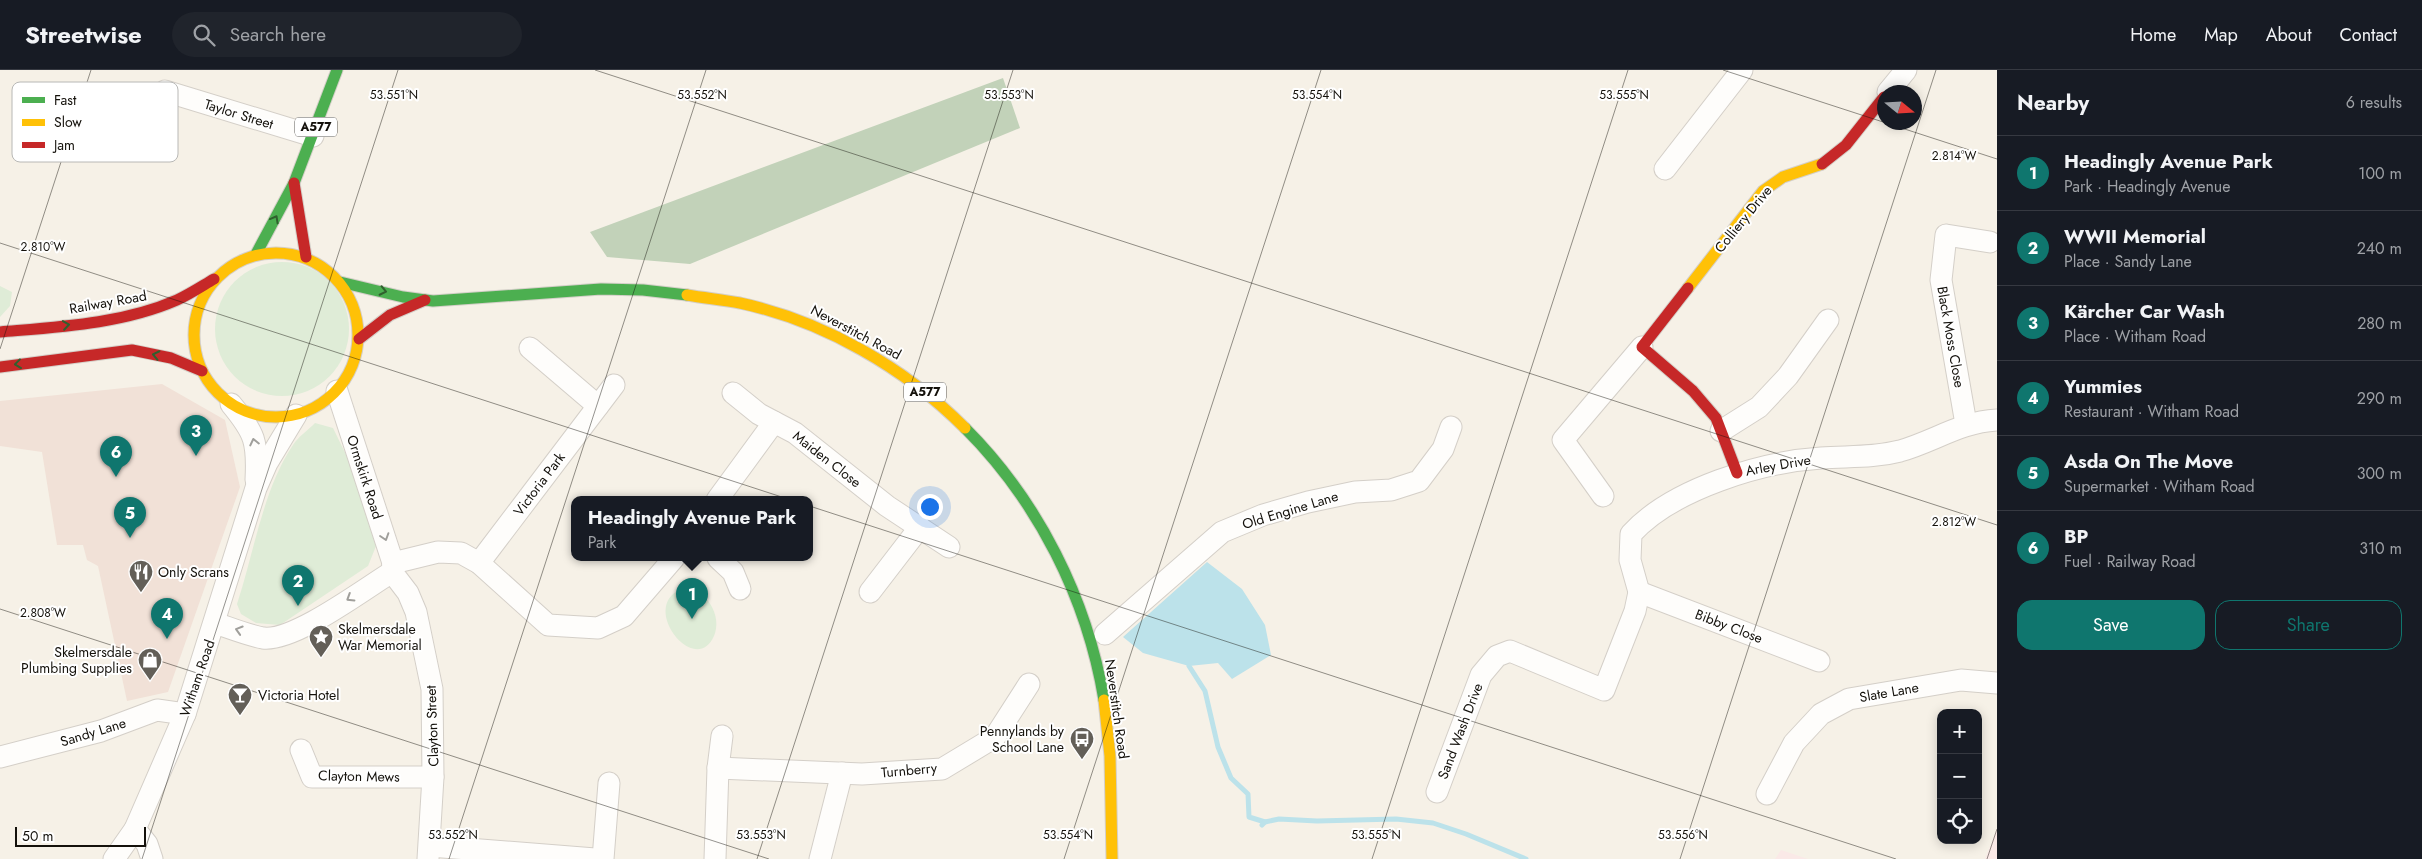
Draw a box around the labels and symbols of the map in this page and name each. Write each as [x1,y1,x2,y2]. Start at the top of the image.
legend [12,82,178,162]
north arrow [1877,85,1922,130]
text: 53.551°N [370,86,418,104]
text: 53.552°N [677,86,727,104]
text: 53.553°N [984,86,1034,104]
text: 53.554°N [1292,86,1342,104]
text: 53.555°N [1599,86,1649,104]
text: Fast [54,90,77,110]
street label: Taylor Street [202,94,277,134]
text: Slow [54,112,82,132]
road number: A577 [295,118,337,136]
text: Jam [52,135,75,155]
text: 2.814°W [1932,147,1976,165]
street label: Colliery Drive [1710,181,1776,257]
one-way arrow [269,215,279,224]
text: 2.810°W [21,238,66,256]
street label: Railway Road [68,285,148,319]
one-way arrow [378,285,387,296]
street label: Black Moss Close [1932,285,1970,389]
street label: Neverstitch Road [807,300,905,364]
one-way arrow [61,320,70,330]
one-way arrow [151,350,160,360]
one-way arrow [13,358,21,369]
road number: A577 [904,383,946,402]
pin: 3 [180,415,212,456]
street label: Maiden Close [789,426,865,492]
street label: Ormskirk Road [342,432,388,522]
pin: 6 [100,436,132,477]
one-way arrow [249,438,260,447]
street label: Victoria Park [508,447,570,520]
street label: Arley Drive [1744,449,1812,481]
street label: Old Engine Lane [1240,486,1340,534]
your location [917,494,943,520]
pin: 5 [114,497,146,538]
text: 2.812°W [1932,513,1976,531]
one-way arrow [379,532,389,541]
restaurant icon: Only Scrans [128,559,154,593]
place label: Only Scrans [158,562,229,582]
pin: 2 [282,565,314,606]
pin: 1 [676,578,708,619]
one-way arrow [347,591,356,601]
pin: 4 [151,598,183,639]
text: 2.808°W [20,604,66,622]
street label: Bibby Close [1692,604,1766,648]
place label: Skelmersdale War Memorial [338,619,422,655]
place icon: Skelmersdale War Memorial [308,624,334,658]
one-way arrow [235,626,244,636]
street label: Witham Road [174,637,220,719]
place label: Skelmersdale Plumbing Supplies [21,642,132,678]
shop icon: Skelmersdale Plumbing Supplies [137,647,163,681]
street label: Neverstitch Road [1100,658,1134,760]
street label: Slate Lane [1858,677,1920,707]
street label: Sand Wash Drive [1432,680,1488,782]
bar icon: Victoria Hotel [227,682,253,716]
street label: Clayton Street [421,684,443,767]
place label: Victoria Hotel [258,685,339,705]
street label: Sandy Lane [58,713,128,751]
place label: Pennylands by School Lane [980,721,1065,757]
bus stop icon: Pennylands by School Lane [1069,726,1095,760]
street label: Turnberry [880,758,939,782]
street label: Clayton Mews [318,765,400,787]
scale bar [15,824,146,847]
text: 53.552°N [428,826,478,844]
text: 53.553°N [736,826,786,844]
text: 53.554°N [1043,826,1093,844]
text: 53.555°N [1351,826,1401,844]
text: 53.556°N [1658,826,1708,844]

